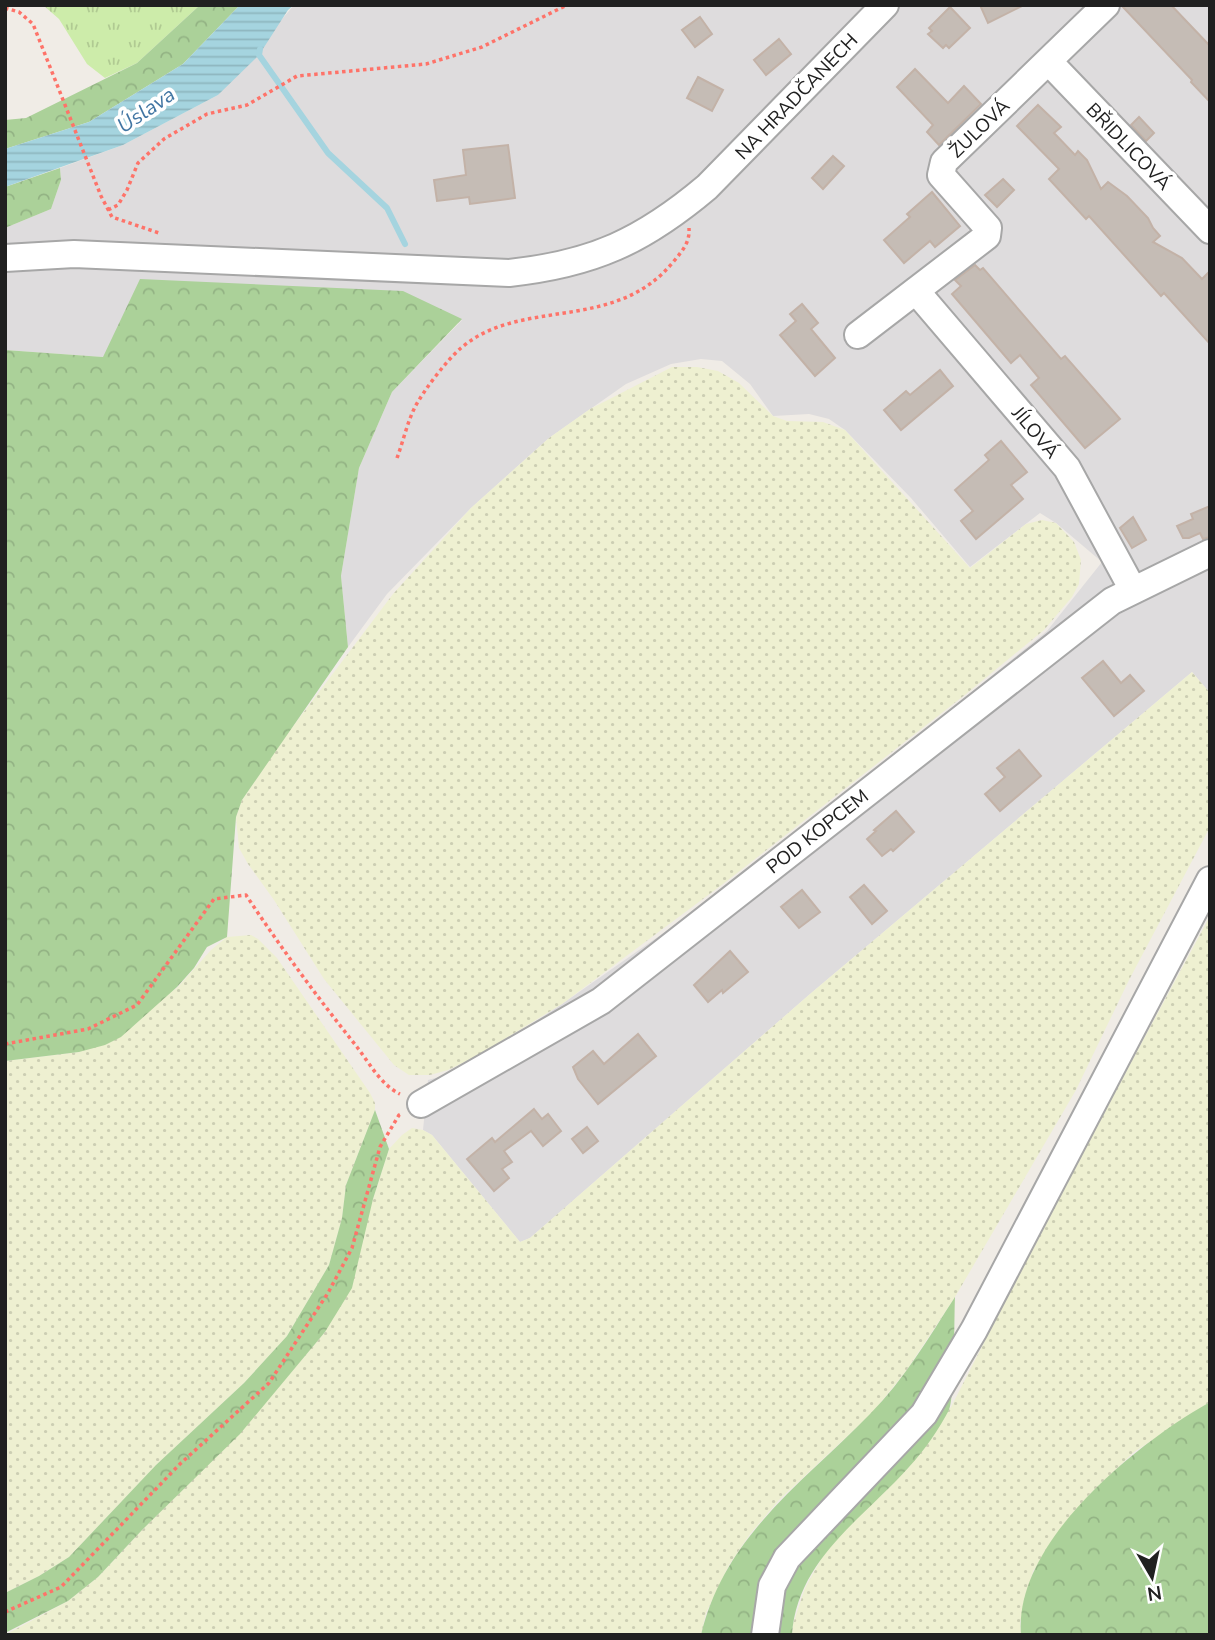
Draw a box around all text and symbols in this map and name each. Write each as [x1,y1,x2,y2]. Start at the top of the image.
street label: NA HRADČANECH [730,28,864,166]
water label: Úslava [111,80,181,140]
street label: ŽULOVÁ [944,93,1016,164]
street label: BŘIDLICOVÁ [1080,97,1177,196]
street label: JÍLOVÁ [1005,400,1065,464]
street label: POD KOPCEM [761,784,874,880]
north arrow [1117,1542,1187,1612]
text: N [1145,1579,1164,1607]

